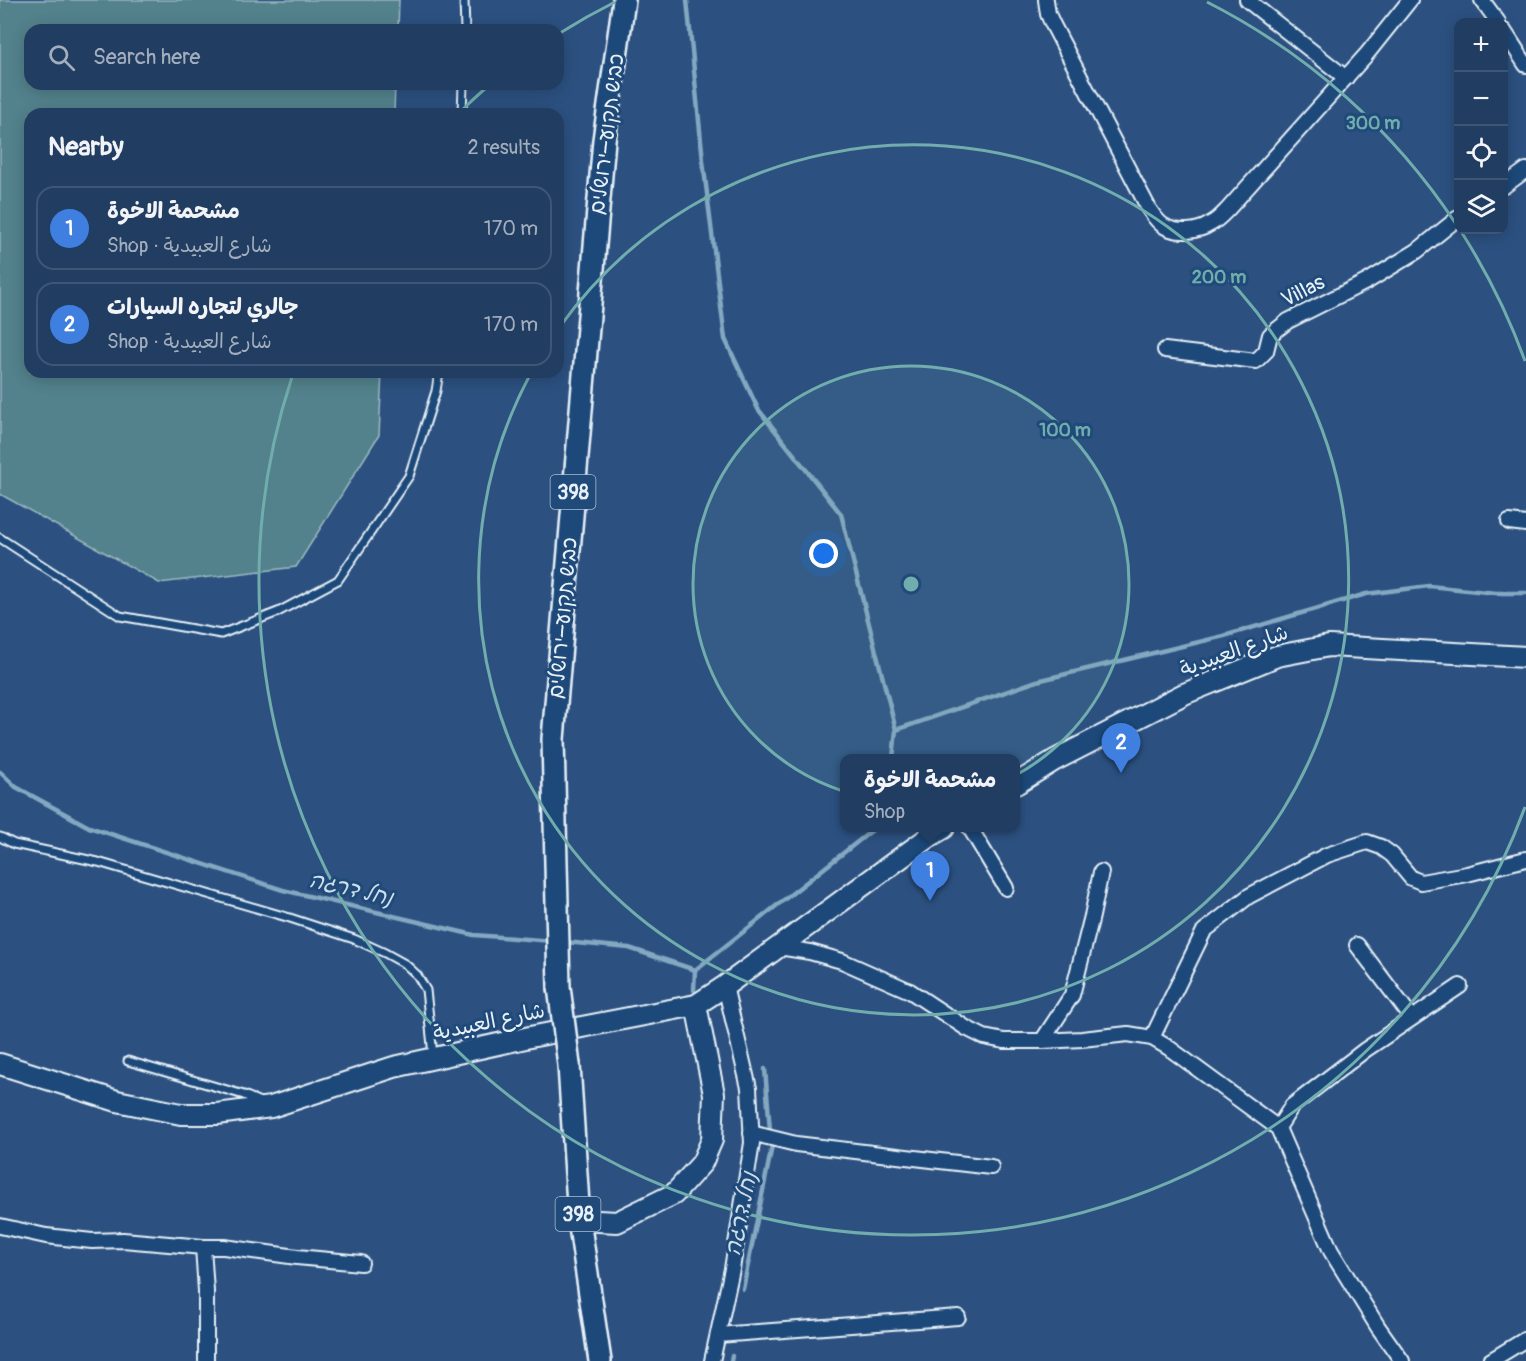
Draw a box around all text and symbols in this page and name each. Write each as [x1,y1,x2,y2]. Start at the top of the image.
map controls [1454,18,1508,234]
button: + [1454,18,1508,72]
search box [24,24,564,90]
icon: search [45,41,78,74]
text: Search here [93,43,200,71]
street label: כביש תקוע–ירושלים [584,52,630,216]
button: − [1454,72,1508,126]
text: 300 m [1346,112,1400,135]
button: locate [1454,126,1508,180]
text: Nearby [48,131,124,163]
text: 2 results [468,135,540,160]
button: layers [1454,180,1508,234]
text: مشحمة الاخوة [107,197,240,225]
text: 1 [66,216,73,241]
text: 170 m [484,216,538,241]
text: Shop · شارع العبيدية [107,233,272,258]
text: 200 m [1192,266,1246,289]
street label: Villas [1277,268,1330,313]
text: جالري لتجاره السيارات [107,293,299,321]
text: 2 [64,312,75,337]
text: 170 m [484,312,538,337]
text: Shop · شارع العبيدية [107,329,272,354]
text: 100 m [1039,419,1091,442]
road number: 398 [550,475,596,509]
street label: כביש תקוע–ירושלים [542,536,584,700]
your location [809,539,838,568]
centre of rings [901,574,921,594]
street label: شارع العبيدية [1176,619,1292,684]
pin: 2 [1102,724,1140,773]
popup [840,754,1020,832]
text: مشحمة الاخوة [864,766,996,794]
text: Shop [864,799,905,824]
pin: 1 [910,852,950,901]
water label: נחל דרגה [306,866,397,913]
street label: شارع العبيدية [431,997,548,1048]
water label: נחל דרגה [718,1168,764,1259]
road number: 398 [556,1197,600,1231]

